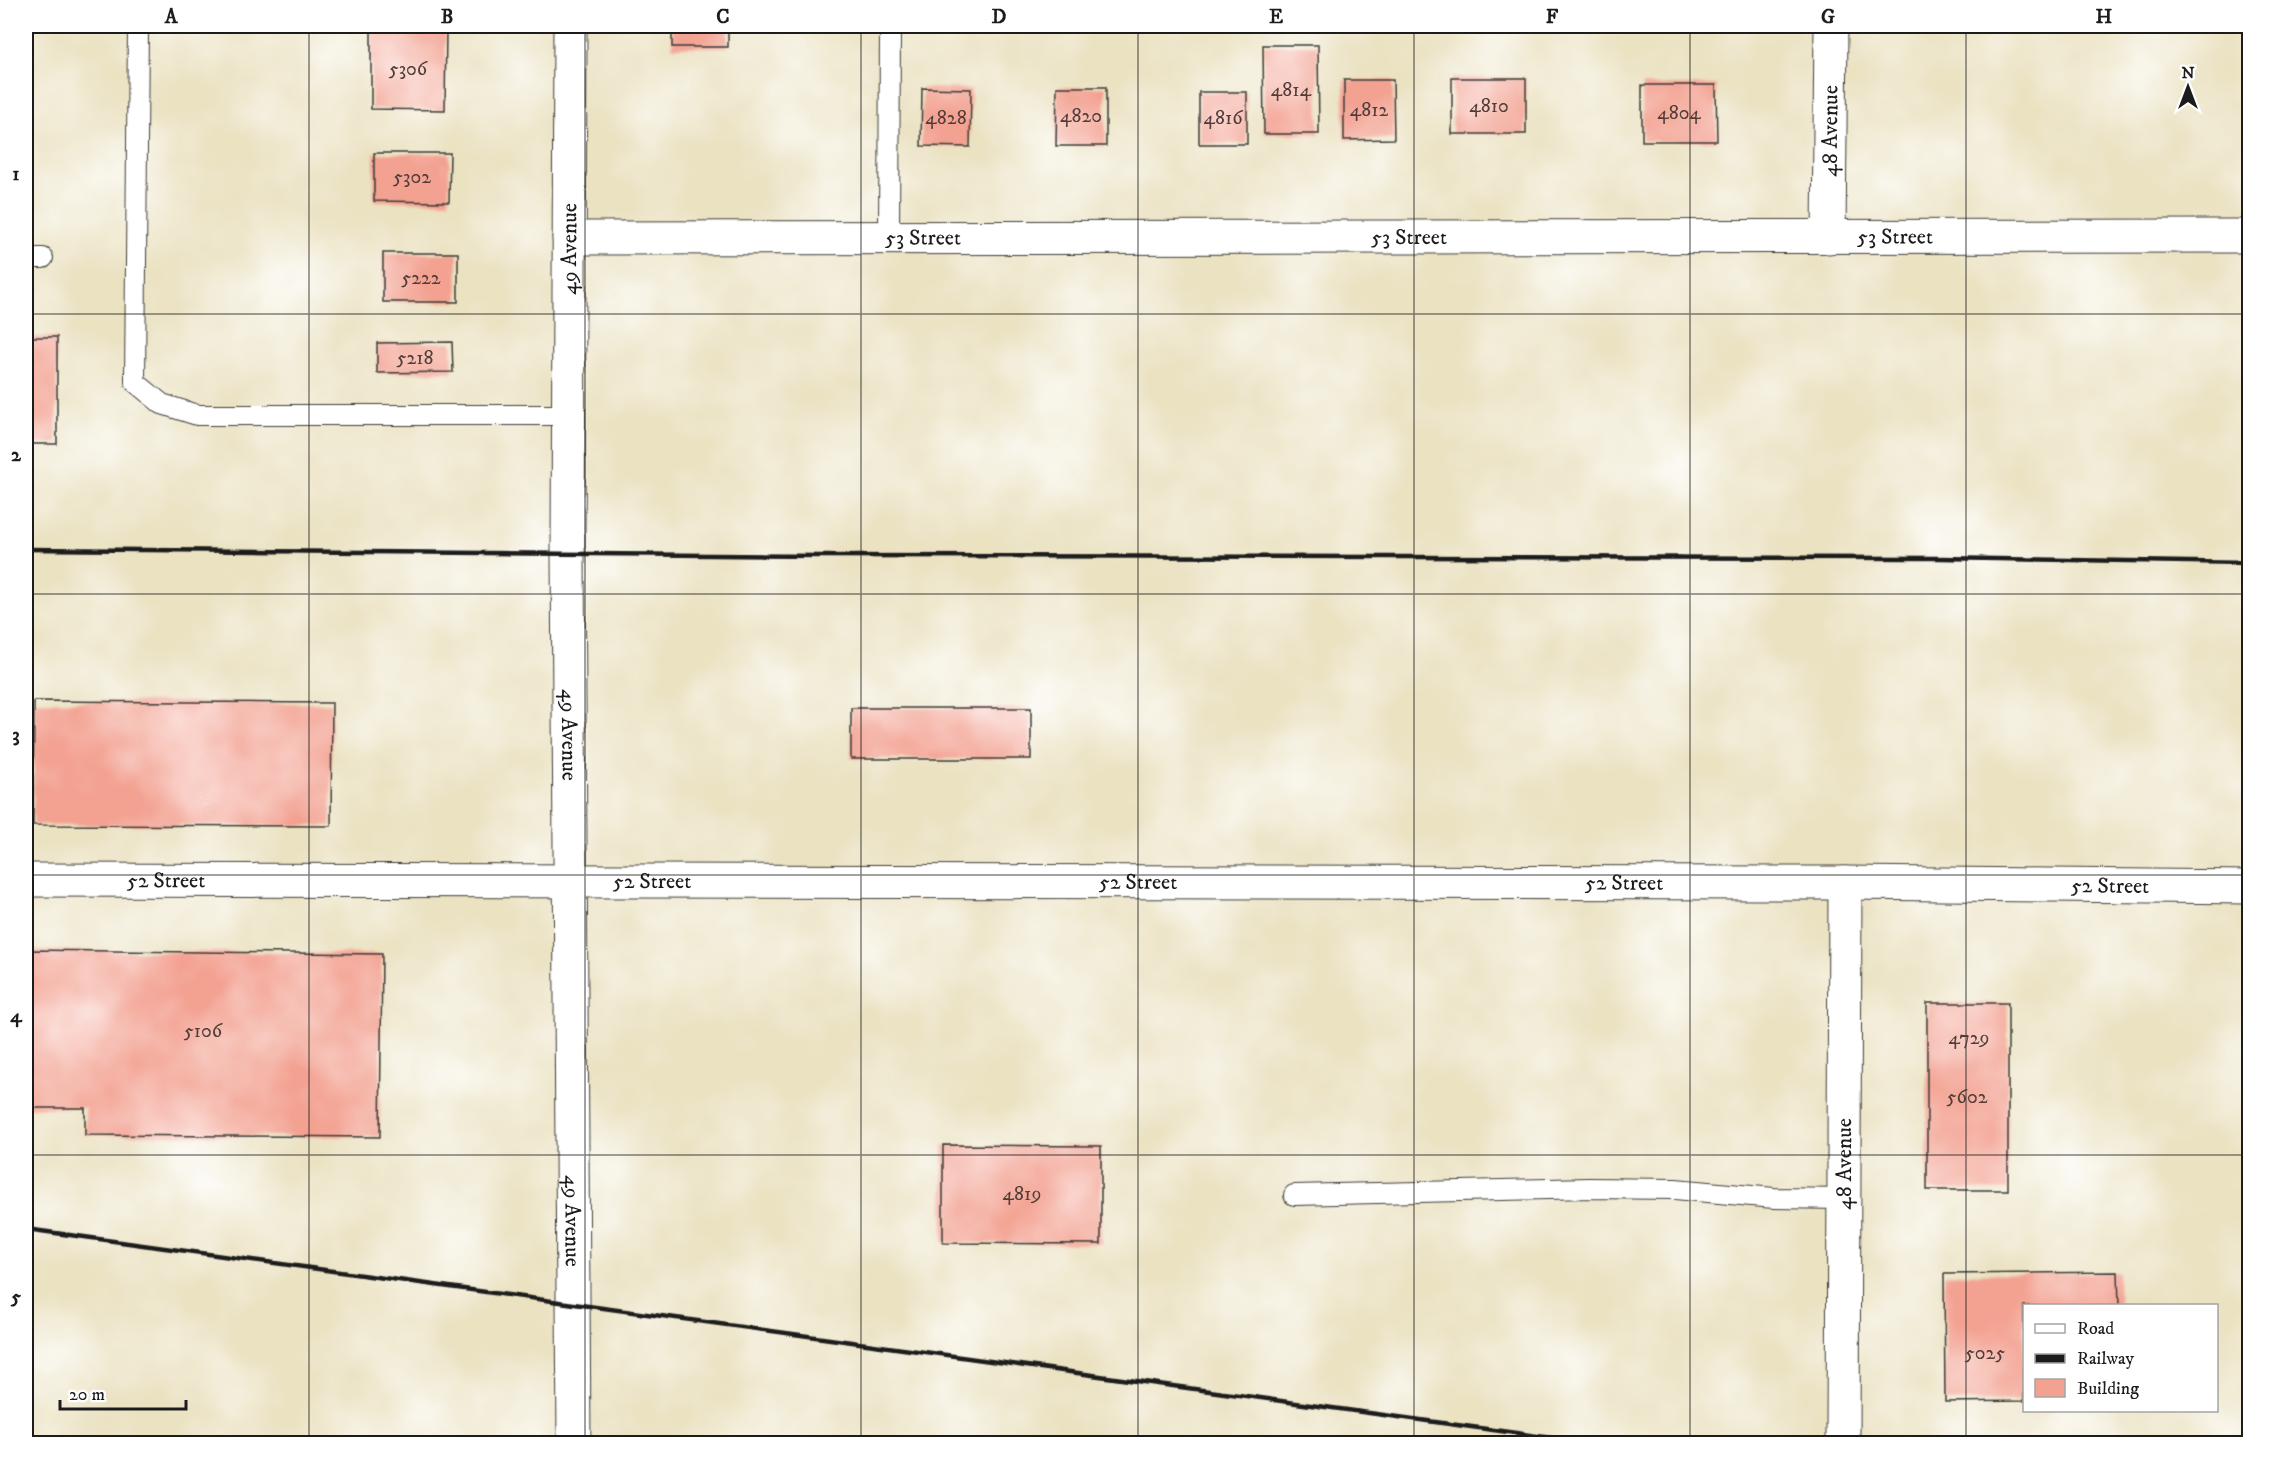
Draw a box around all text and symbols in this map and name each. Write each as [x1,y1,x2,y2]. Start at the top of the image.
text: A [164,5,179,30]
text: B [441,5,453,30]
text: C [716,5,730,30]
text: D [992,5,1007,30]
text: E [1269,5,1283,30]
text: F [1546,5,1559,30]
text: G [1821,5,1835,30]
text: H [2096,5,2113,30]
house number: 5306 [389,57,428,82]
north arrow [2158,57,2218,117]
text: N [2181,63,2195,83]
house number: 4814 [1271,78,1312,103]
street label: 48 Avenue [1816,85,1844,177]
house number: 4810 [1469,94,1509,119]
house number: 4812 [1350,98,1389,123]
house number: 4804 [1657,101,1701,126]
house number: 4820 [1060,104,1102,129]
house number: 4828 [925,106,967,131]
house number: 4816 [1203,106,1243,131]
text: 1 [12,162,20,187]
house number: 5302 [393,165,431,190]
street label: 49 Avenue [555,203,583,295]
street label: 53 Street [1371,223,1447,251]
street label: 53 Street [1857,223,1933,250]
street label: 53 Street [885,224,961,251]
house number: 5222 [401,266,441,291]
house number: 5218 [396,346,434,371]
text: 2 [11,443,22,468]
street label: 49 Avenue [555,689,583,781]
text: 3 [12,723,20,748]
street label: 52 Street [127,867,205,894]
street label: 52 Street [613,867,691,895]
street label: 52 Street [1099,868,1177,895]
street label: 52 Street [1585,869,1663,896]
street label: 52 Street [2071,872,2149,900]
text: 4 [10,1004,23,1029]
house number: 5106 [184,1019,223,1044]
house number: 4729 [1948,1026,1990,1051]
house number: 5602 [1947,1085,1988,1110]
street label: 48 Avenue [1830,1118,1858,1210]
street label: 49 Avenue [559,1175,586,1267]
house number: 4819 [1003,1182,1041,1207]
text: 5 [10,1285,21,1310]
legend [2023,1304,2218,1412]
text: Road [2077,1318,2114,1340]
house number: 5025 [1965,1341,2005,1366]
text: Railway [2077,1348,2135,1370]
scale bar [60,1373,186,1411]
text: Building [2077,1378,2139,1400]
text: 20 m [69,1384,105,1406]

